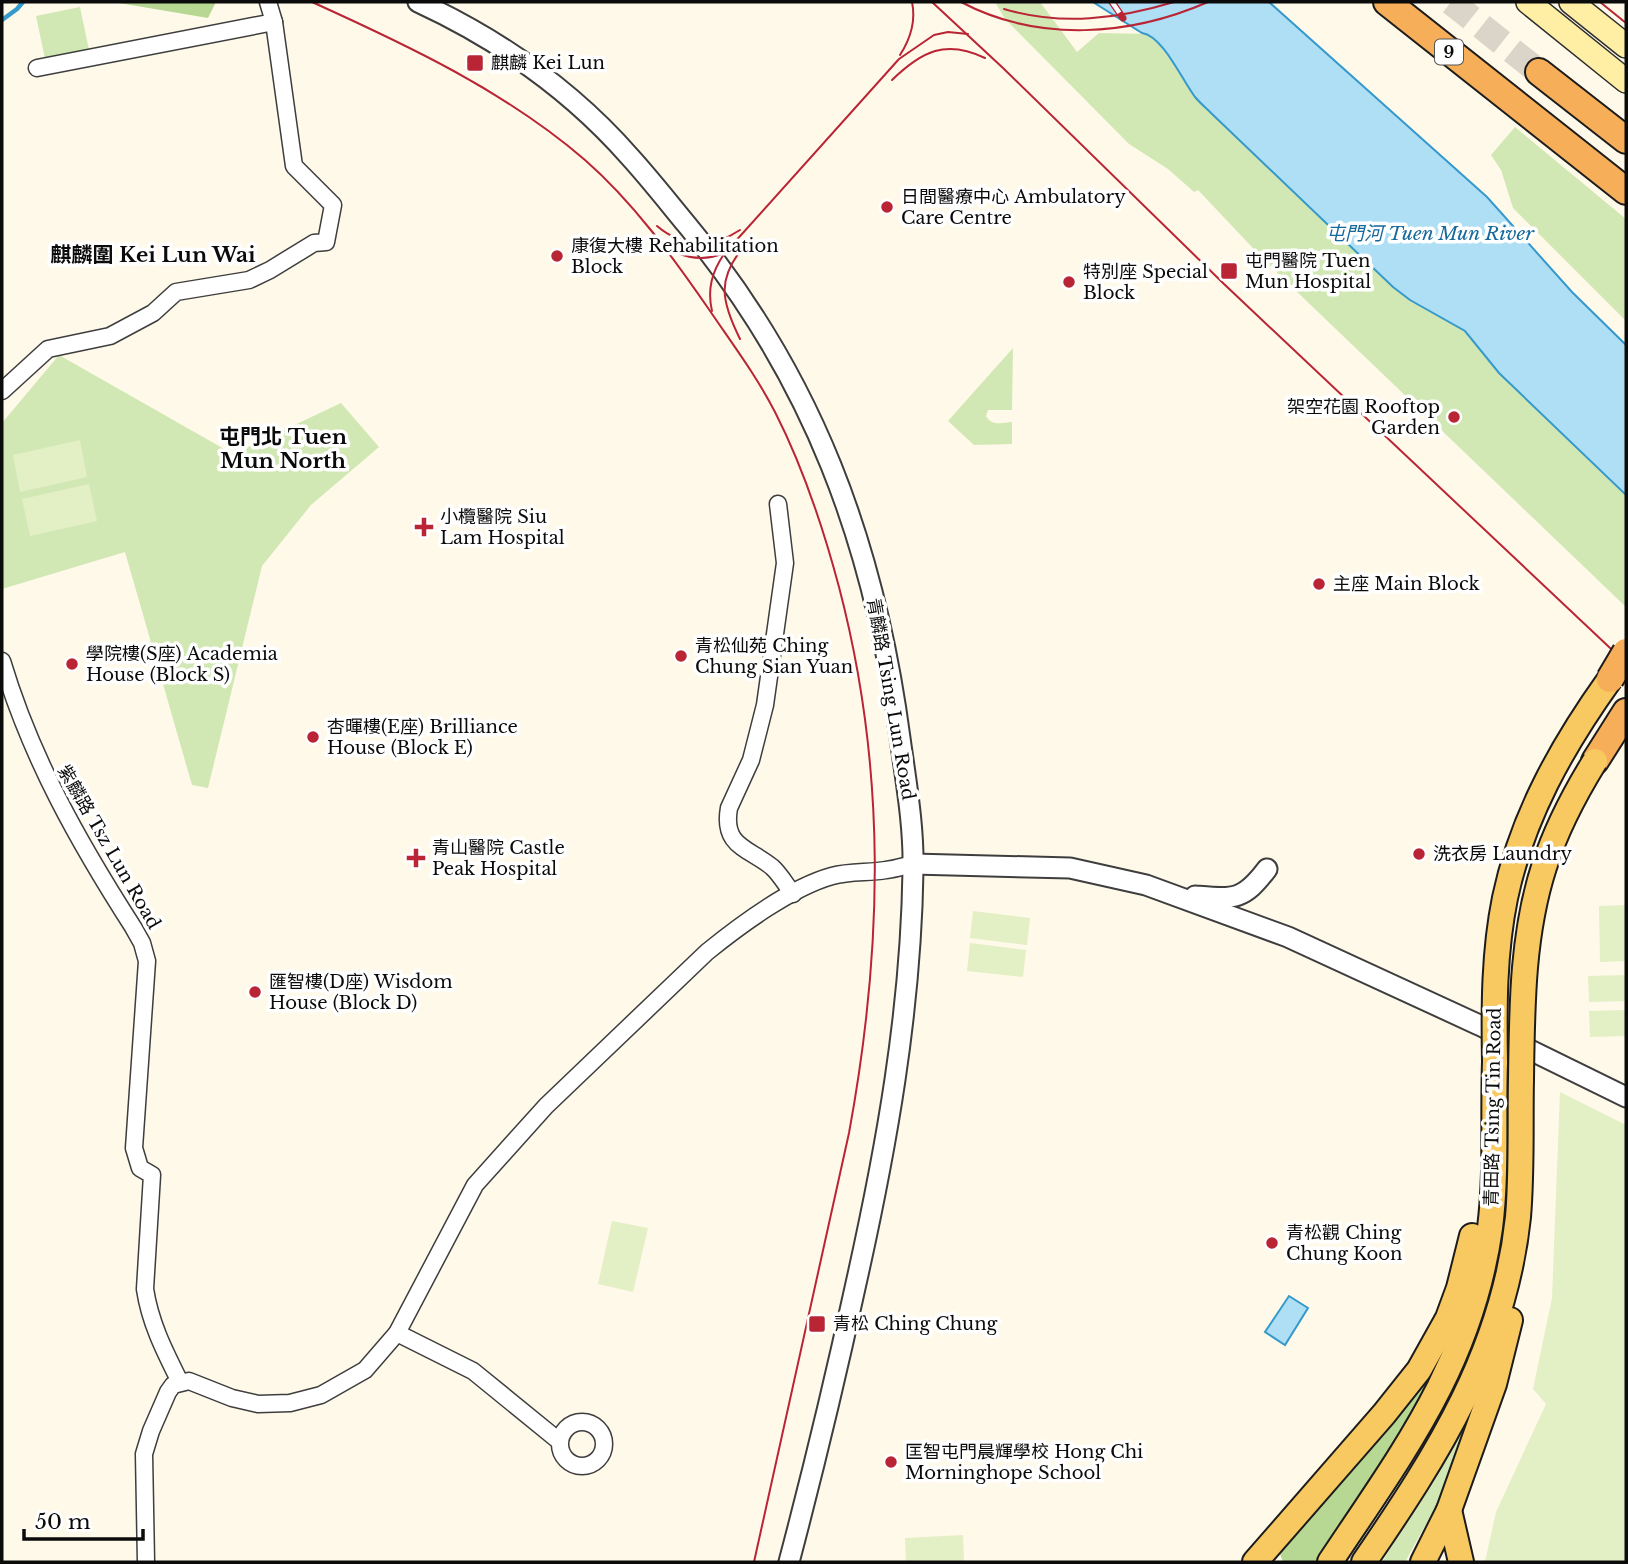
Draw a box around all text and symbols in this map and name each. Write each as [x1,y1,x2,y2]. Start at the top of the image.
road number: 9 [1435,40,1463,64]
place label: 麒麟 Kei Lun [491,52,605,74]
marker: 麒麟 Kei Lun [465,53,485,73]
place label: 日間醫療中心 Ambulatory Care Centre [901,186,1126,229]
marker: 日間醫療中心 Ambulatory Care Centre [879,199,895,215]
water label: 屯門河 Tuen Mun River [1326,222,1535,245]
place label: 康復大樓 Rehabilitation Block [571,235,779,278]
district label: 麒麟圍 Kei Lun Wai [50,242,256,268]
marker: 康復大樓 Rehabilitation Block [549,248,565,264]
place label: 屯門醫院 Tuen Mun Hospital [1245,250,1371,293]
place label: 特別座 Special Block [1083,261,1208,304]
marker: 屯門醫院 Tuen Mun Hospital [1219,261,1239,281]
marker: 特別座 Special Block [1061,274,1077,290]
place label: 架空花園 Rooftop Garden [1287,396,1440,439]
marker: 架空花園 Rooftop Garden [1446,409,1462,425]
district label: 屯門北 Tuen Mun North [219,424,347,474]
place label: 小欖醫院 Siu Lam Hospital [440,506,565,549]
marker: 小欖醫院 Siu Lam Hospital [414,517,434,537]
place label: 主座 Main Block [1333,573,1480,595]
marker: 主座 Main Block [1311,576,1327,592]
street label: 青麟路 Tsing Lun Road [862,596,920,802]
place label: 青松仙苑 Ching Chung Sian Yuan [695,635,853,678]
place label: 學院樓(S座) Academia House (Block S) [86,643,278,686]
marker: 青松仙苑 Ching Chung Sian Yuan [673,648,689,664]
marker: 學院樓(S座) Academia House (Block S) [64,656,80,672]
place label: 杏暉樓(E座) Brilliance House (Block E) [327,716,518,759]
marker: 杏暉樓(E座) Brilliance House (Block E) [305,729,321,745]
street label: 紫麟路 Tsz Lun Road [53,761,165,933]
place label: 青山醫院 Castle Peak Hospital [432,837,565,880]
place label: 洗衣房 Laundry [1433,843,1572,865]
marker: 洗衣房 Laundry [1411,846,1427,862]
marker: 青山醫院 Castle Peak Hospital [406,848,426,868]
place label: 匯智樓(D座) Wisdom House (Block D) [269,971,453,1014]
marker: 匯智樓(D座) Wisdom House (Block D) [247,984,263,1000]
street label: 青田路 Tsing Tin Road [1480,1007,1506,1207]
place label: 青松觀 Ching Chung Koon [1286,1222,1402,1265]
marker: 青松觀 Ching Chung Koon [1264,1235,1280,1251]
place label: 青松 Ching Chung [833,1313,998,1335]
marker: 青松 Ching Chung [807,1314,827,1334]
place label: 匡智屯門晨輝學校 Hong Chi Morninghope School [905,1441,1143,1484]
marker: 匡智屯門晨輝學校 Hong Chi Morninghope School [883,1454,899,1470]
scale bar [24,1498,144,1542]
text: 50 m [35,1509,91,1535]

